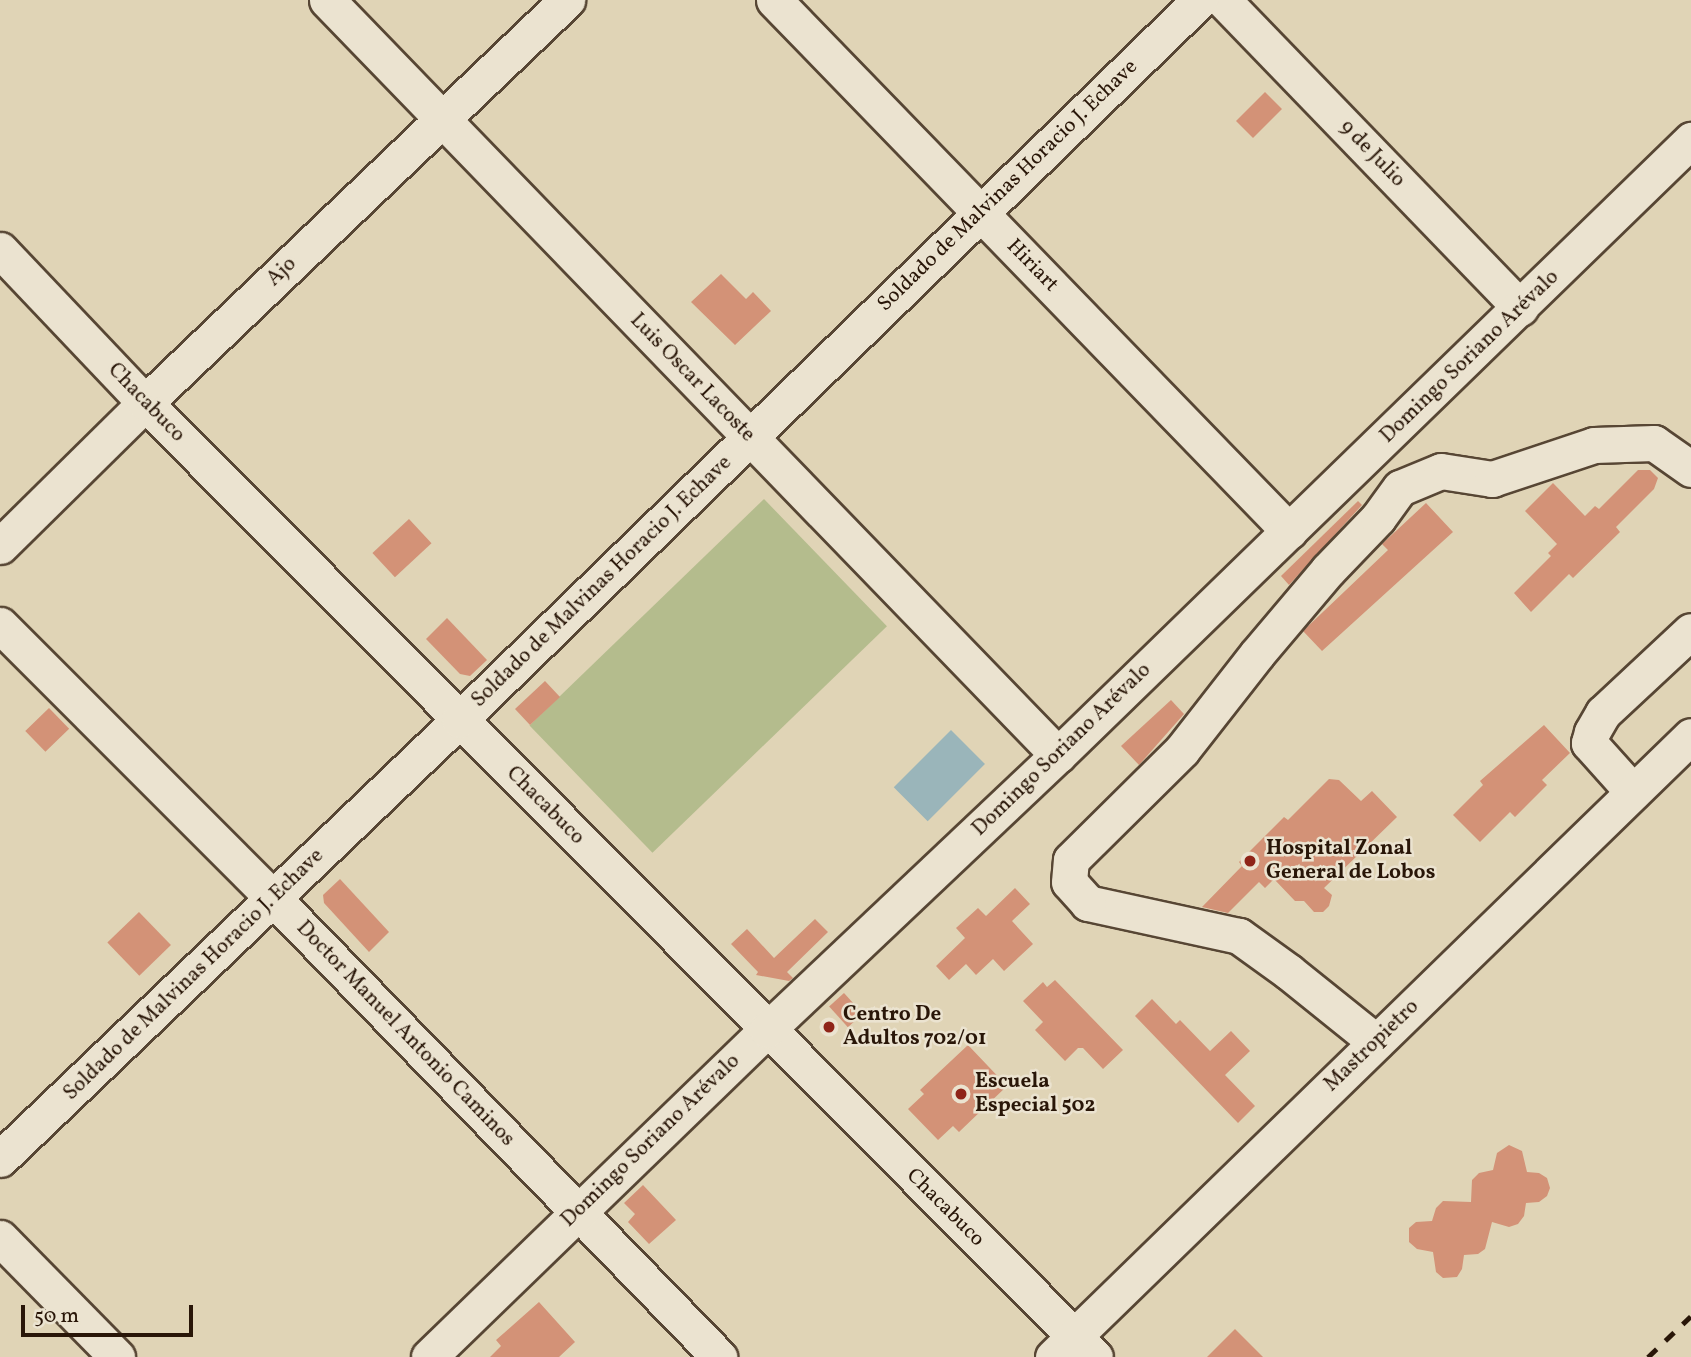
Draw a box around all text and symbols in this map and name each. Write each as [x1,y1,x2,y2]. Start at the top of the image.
street label: Soldado de Malvinas Horacio J. Echave [873,55,1143,317]
street label: 9 de Julio [1334,115,1410,193]
street label: Hiriart [1001,234,1063,298]
street label: Ajo [262,252,302,292]
street label: Domingo Soriano Arévalo [1375,265,1565,449]
street label: Luis Oscar Lacoste [624,308,760,448]
street label: Chacabuco [102,358,190,448]
street label: Soldado de Malvinas Horacio J. Echave [467,451,737,713]
street label: Domingo Soriano Arévalo [967,658,1157,842]
street label: Chacabuco [501,762,589,850]
place label: Hospital Zonal General de Lobos [1266,836,1435,886]
street label: Soldado de Malvinas Horacio J. Echave [59,844,329,1106]
marker: Hospital Zonal General de Lobos [1240,851,1260,871]
street label: Doctor Manuel Antonio Caminos [290,916,520,1152]
street label: Mastropietro [1319,995,1425,1097]
place label: Centro De Adultos 702/01 [843,1002,986,1052]
marker: Centro De Adultos 702/01 [821,1019,837,1035]
street label: Domingo Soriano Arévalo [556,1049,746,1233]
place label: Escuela Especial 502 [975,1069,1095,1119]
marker: Escuela Especial 502 [953,1086,969,1102]
street label: Chacabuco [901,1164,989,1252]
scale bar [24,1290,196,1334]
text: 50 m [34,1302,79,1331]

